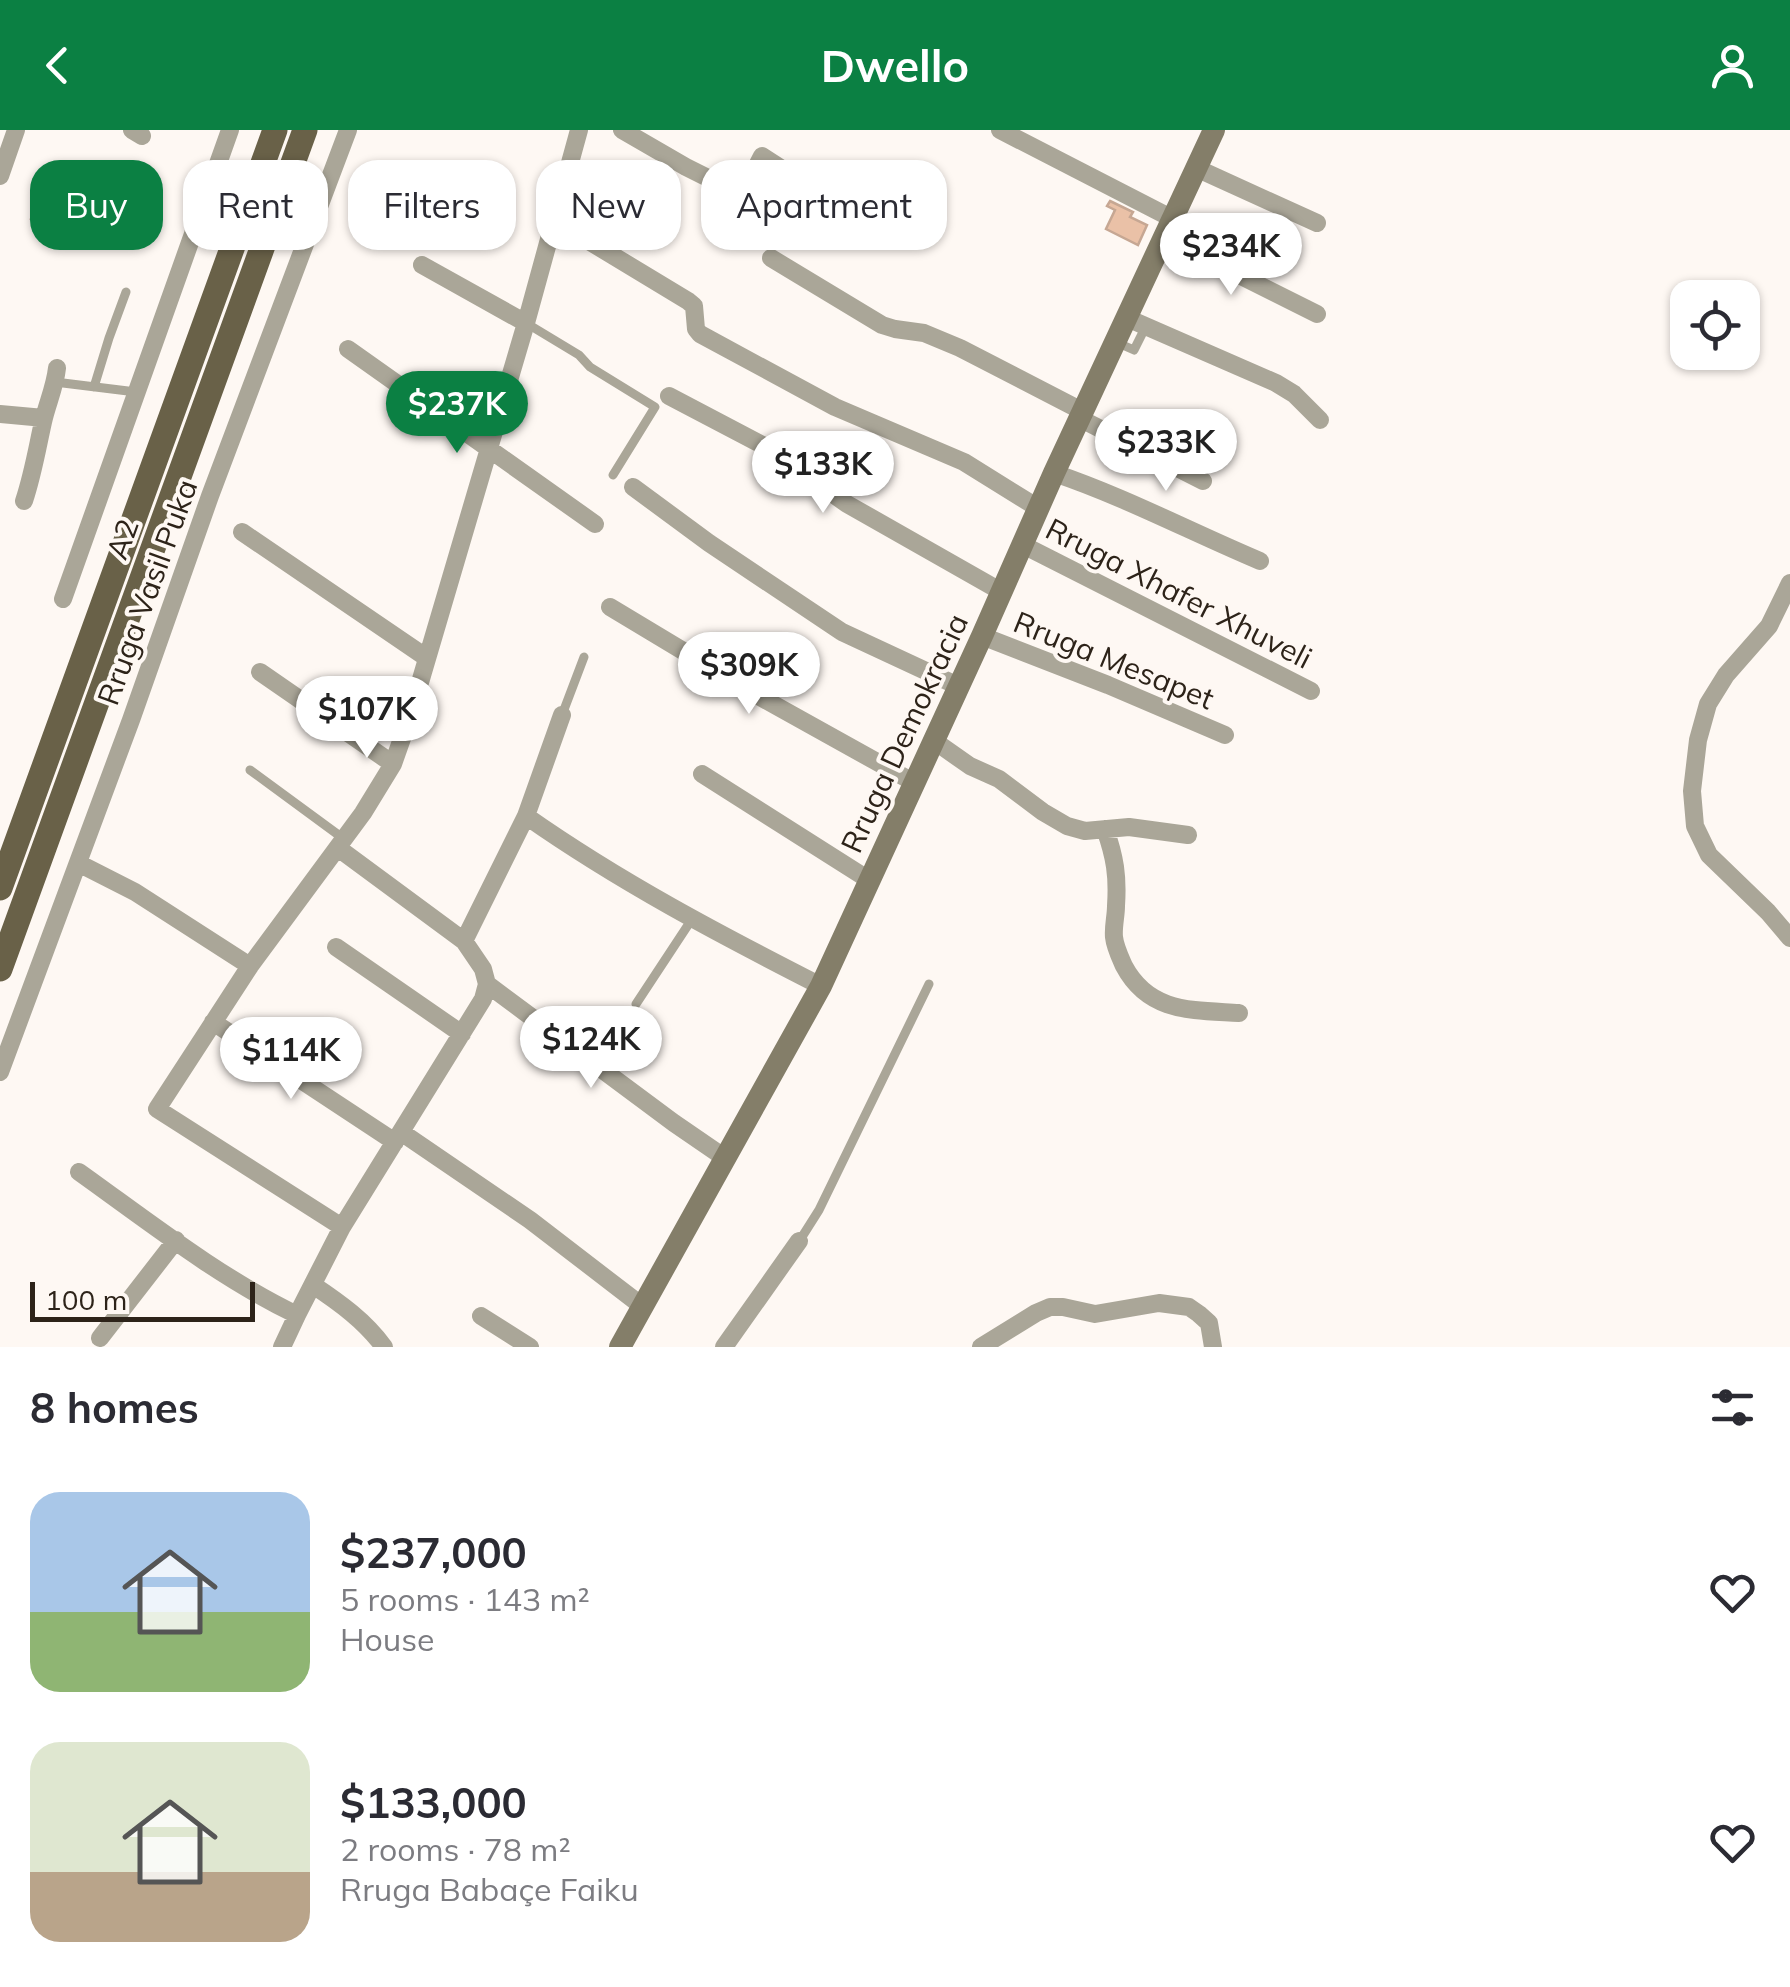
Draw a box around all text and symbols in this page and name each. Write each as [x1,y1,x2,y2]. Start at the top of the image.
text: Dwello [821,37,969,93]
icon: back [30,38,85,93]
icon: person [1705,38,1760,93]
chip: Buy [30,160,163,250]
chip: Rent [183,160,328,250]
chip: Filters [348,160,516,250]
chip: New [536,160,681,250]
chip: Apartment [701,160,947,250]
pin: $234K [1161,213,1301,298]
text: $234K [1182,225,1280,265]
map controls [1670,280,1760,370]
button: locate [1670,280,1760,370]
pin: $237K [387,371,527,456]
text: $237K [408,383,506,423]
pin: $233K [1096,409,1236,494]
text: $233K [1117,421,1215,461]
pin: $133K [753,431,893,516]
text: $133K [774,443,872,483]
street label: Rruga Vasil Puka [89,474,205,710]
street label: Rruga Xhafer Xhuveli [1040,509,1318,677]
street label: A2 [97,514,147,564]
street label: Rruga Mesapet [1008,603,1220,717]
street label: Rruga Demokracia [832,607,976,859]
pin: $309K [679,632,819,717]
text: $309K [700,644,798,684]
pin: $107K [297,676,437,761]
text: $107K [318,688,416,728]
pin: $124K [521,1006,661,1091]
pin: $114K [221,1017,361,1102]
text: $124K [542,1018,640,1058]
text: $114K [242,1029,340,1069]
scale bar [30,1277,255,1322]
text: 100 m [45,1282,127,1317]
icon: filters [1705,1380,1760,1435]
text: 8 homes [30,1381,199,1434]
text: $237,000 [340,1526,527,1579]
icon: home [110,1532,230,1652]
icon: heart [1705,1565,1760,1620]
text: 5 rooms · 143 m² [340,1579,590,1619]
text: House [340,1619,435,1659]
text: $133,000 [340,1776,527,1829]
icon: home [110,1782,230,1902]
icon: heart [1705,1815,1760,1870]
text: 2 rooms · 78 m² [340,1829,571,1869]
text: Rruga Babaçe Faiku [340,1869,639,1909]

